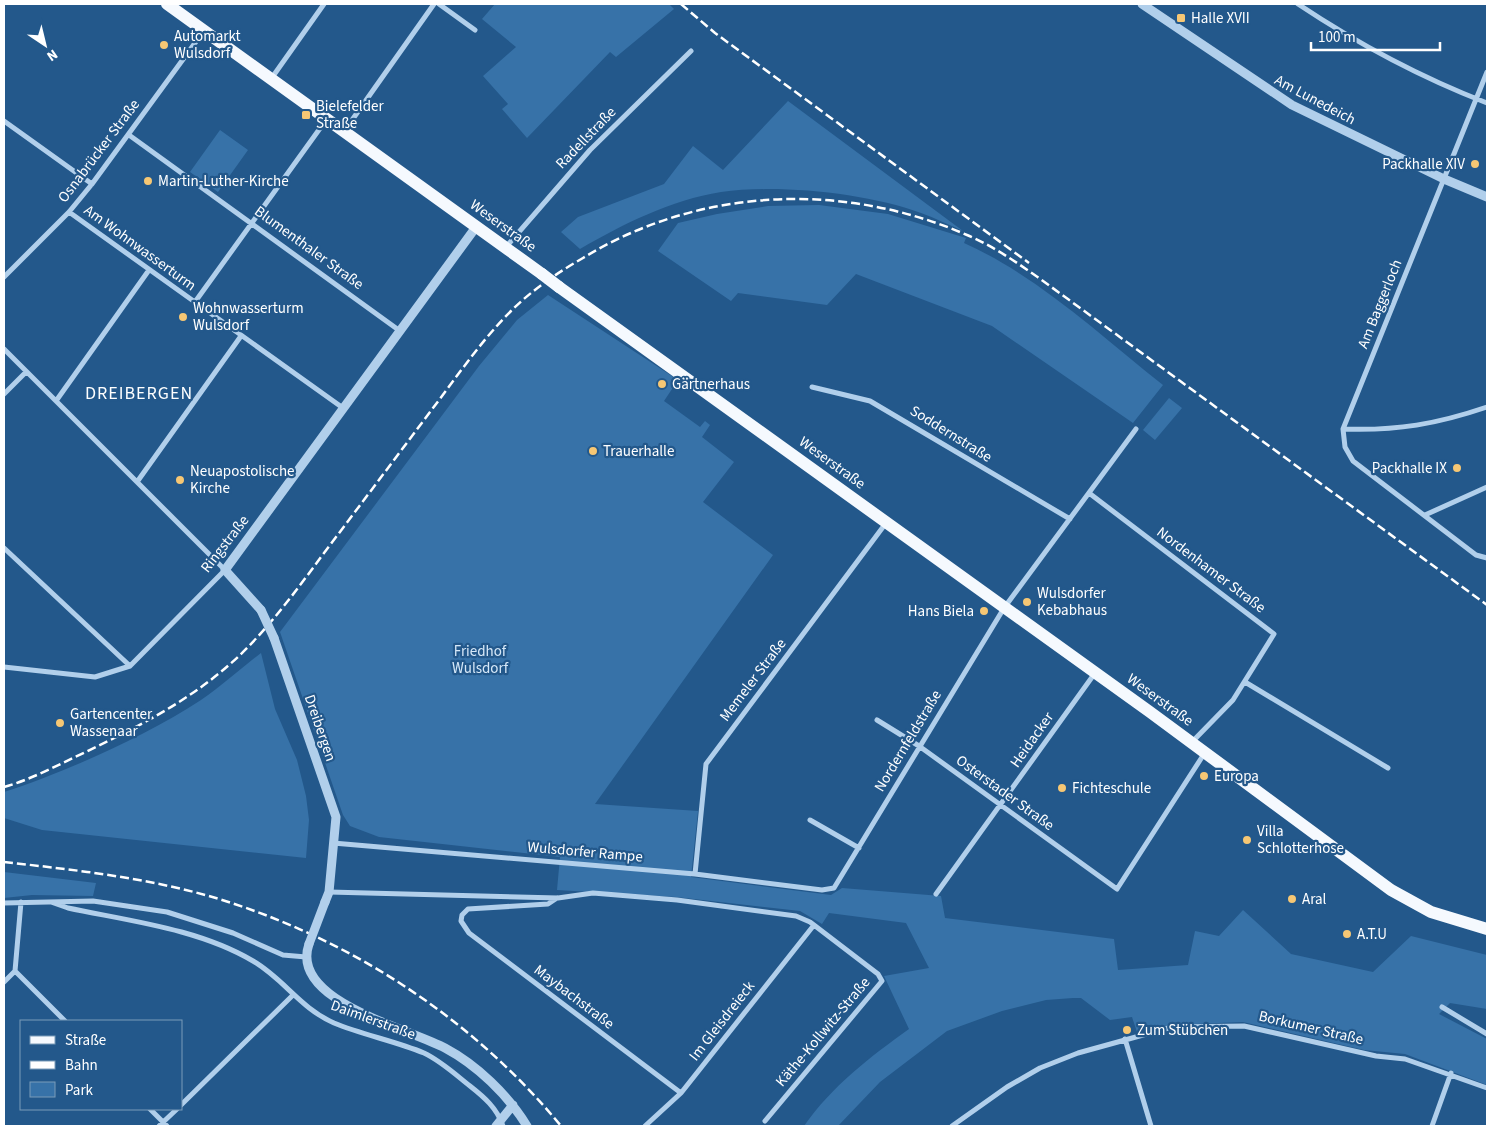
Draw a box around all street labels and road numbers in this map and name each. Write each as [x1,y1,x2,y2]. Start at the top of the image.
street label: Am Lunedeich [1271,70,1359,130]
street label: Osnabrücker Straße [53,95,145,207]
street label: Radellstraße [551,102,621,174]
street label: Weserstraße [465,195,541,257]
street label: Am Wohnwasserturm [80,200,200,296]
street label: Blumenthaler Straße [250,201,368,295]
street label: Am Baggerloch [1353,256,1407,352]
street label: Soddernstraße [906,400,996,468]
street label: Weserstraße [794,432,870,494]
street label: Ringstraße [196,511,254,577]
street label: Nordenhamer Straße [1152,522,1270,618]
street label: Memeler Straße [715,634,791,726]
street label: Weserstraße [1122,669,1198,731]
street label: Nordernfeldstraße [869,686,947,796]
street label: Dreibergen [299,692,341,764]
street label: Heidacker [1005,707,1059,772]
street label: Osterstader Straße [952,750,1058,836]
street label: Wulsdorfer Rampe [526,836,644,868]
street label: Maybachstraße [529,960,619,1034]
street label: Käthe-Kollwitz-Straße [771,973,875,1091]
street label: Im Gleisdreieck [684,976,760,1065]
street label: Daimlerstraße [328,995,418,1045]
street label: Borkumer Straße [1257,1006,1365,1050]

